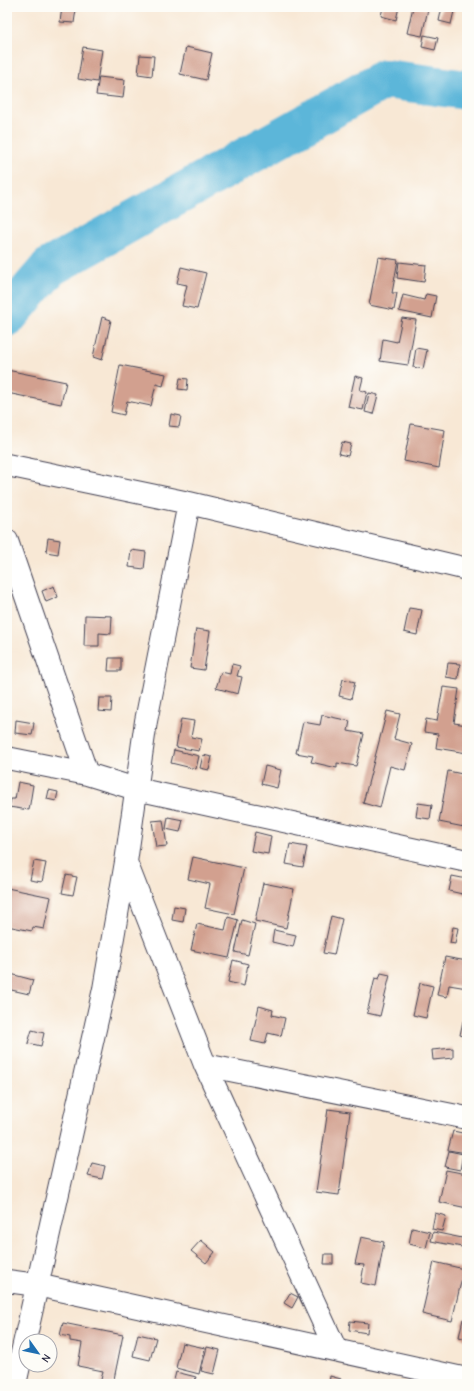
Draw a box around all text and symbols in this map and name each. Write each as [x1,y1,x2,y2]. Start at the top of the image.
north arrow [18,1333,58,1373]
text: N [39,1352,53,1365]

